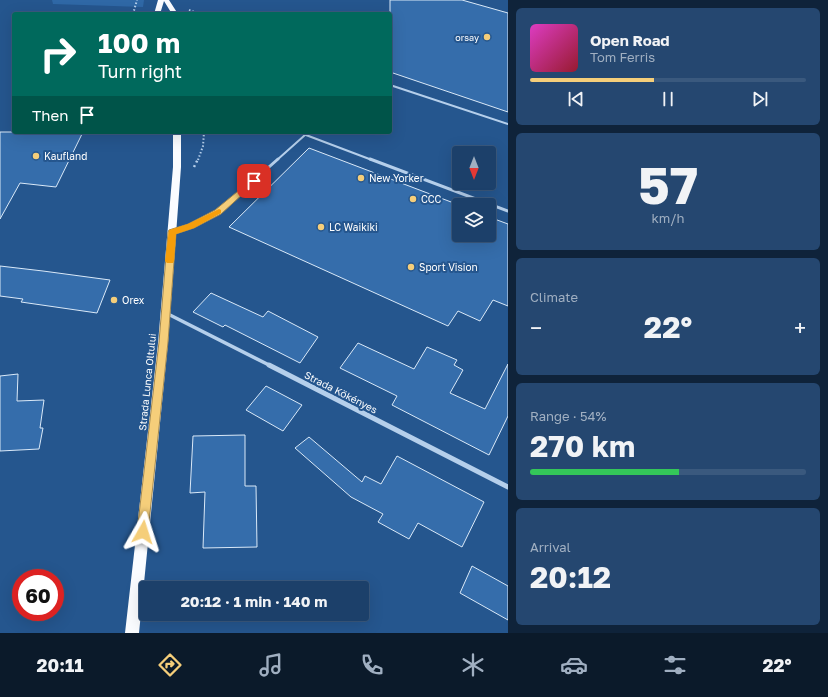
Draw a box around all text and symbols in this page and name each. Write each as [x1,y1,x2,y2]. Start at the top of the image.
text: 100 m [98,26,180,59]
icon: right [32,28,84,80]
text: Open Road [590,31,670,49]
place label: orsay [455,32,479,43]
marker: orsay [482,32,492,42]
text: Tom Ferris [590,49,655,65]
text: Turn right [98,60,182,82]
icon: previous [565,88,587,110]
icon: pause [657,88,679,110]
icon: next [749,88,771,110]
icon: arrive [76,104,98,126]
text: Then [32,106,68,124]
north arrow [452,146,496,190]
map controls [452,146,496,242]
place label: Kaufland [44,150,87,162]
marker: Kaufland [31,151,41,161]
text: 57 [638,153,698,215]
pin [237,164,271,198]
icon: arrive [243,170,265,192]
place label: New Yorker [369,172,424,184]
marker: New Yorker [356,173,366,183]
place label: CCC [421,193,442,205]
marker: CCC [408,194,418,204]
button: layers [452,198,496,242]
text: km/h [651,210,685,226]
place label: LC Waikiki [329,221,378,233]
marker: LC Waikiki [316,222,326,232]
place label: Sport Vision [419,261,478,273]
marker: Sport Vision [406,262,416,272]
text: Climate [530,289,578,305]
place label: Orex [122,294,145,306]
marker: Orex [109,295,119,305]
text: 22° [644,309,692,345]
text: − [530,314,542,341]
text: + [794,314,806,341]
street label: Strada Lunca Oltului [136,333,158,431]
street label: Strada Kökényes [302,368,380,416]
text: Range · 54% [530,408,606,424]
text: 270 km [530,428,635,464]
position arrow [122,511,164,553]
text: Arrival [530,539,571,555]
text: 20:12 [530,559,611,595]
speed limit sign: 60 [12,569,64,621]
text: 20:12 · 1 min · 140 m [181,592,327,610]
icon: directions [156,651,184,679]
icon: music [257,651,285,679]
icon: phone [358,651,386,679]
icon: climate [459,651,487,679]
icon: car [560,651,588,679]
icon: filters [661,651,689,679]
text: 20:11 [37,654,83,676]
text: 22° [762,654,791,676]

